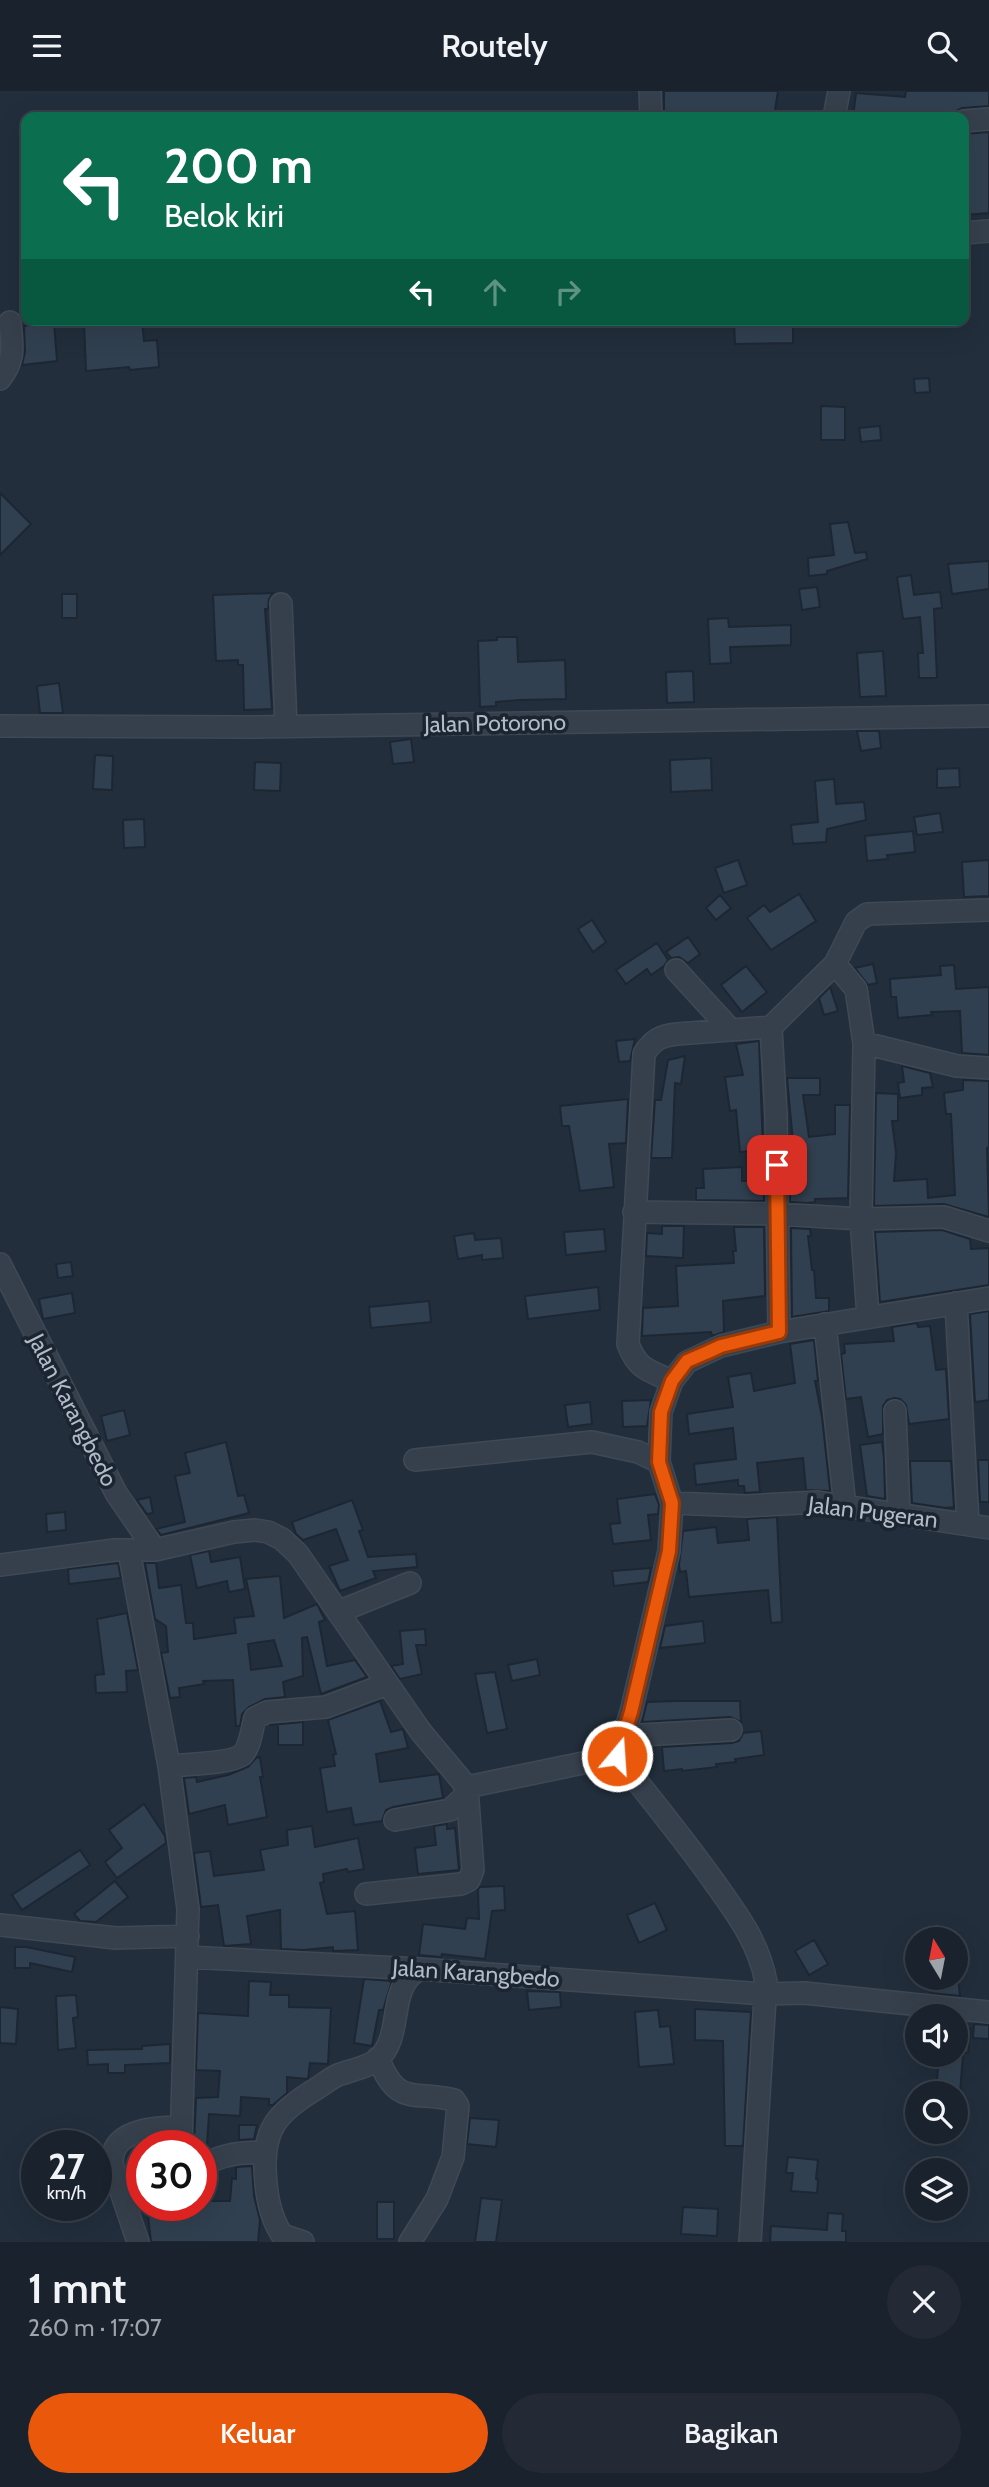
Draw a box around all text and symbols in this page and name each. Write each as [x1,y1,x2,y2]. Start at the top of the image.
text: Routely [441,26,548,65]
icon: menu [28,27,66,65]
icon: search [923,27,961,65]
text: 200 m [164,136,313,195]
icon: left [49,140,140,231]
text: Belok kiri [164,196,284,235]
icon: left [403,273,441,311]
icon: ahead [476,273,514,311]
icon: right [549,273,587,311]
street label: Jalan Potorono [423,708,566,738]
pin [747,1135,807,1195]
icon: arrive [758,1146,796,1184]
street label: Jalan Karangbedo [22,1328,124,1491]
street label: Jalan Pugeran [806,1490,939,1534]
position arrow [580,1719,654,1793]
north arrow [905,1927,968,1990]
map controls [905,1927,968,2221]
street label: Jalan Karangbedo [390,1953,561,1993]
button: sound [905,2004,968,2067]
button: search [905,2081,968,2144]
speed limit sign: 30 [126,2130,217,2221]
text: 27 [48,2145,85,2188]
button: layers [905,2158,968,2221]
text: km/h [47,2182,86,2204]
text: 1 mnt [28,2262,126,2314]
button: close [887,2265,961,2339]
text: 260 m · 17:07 [28,2314,162,2342]
button: Keluar [28,2393,488,2473]
button: Bagikan [502,2393,961,2473]

